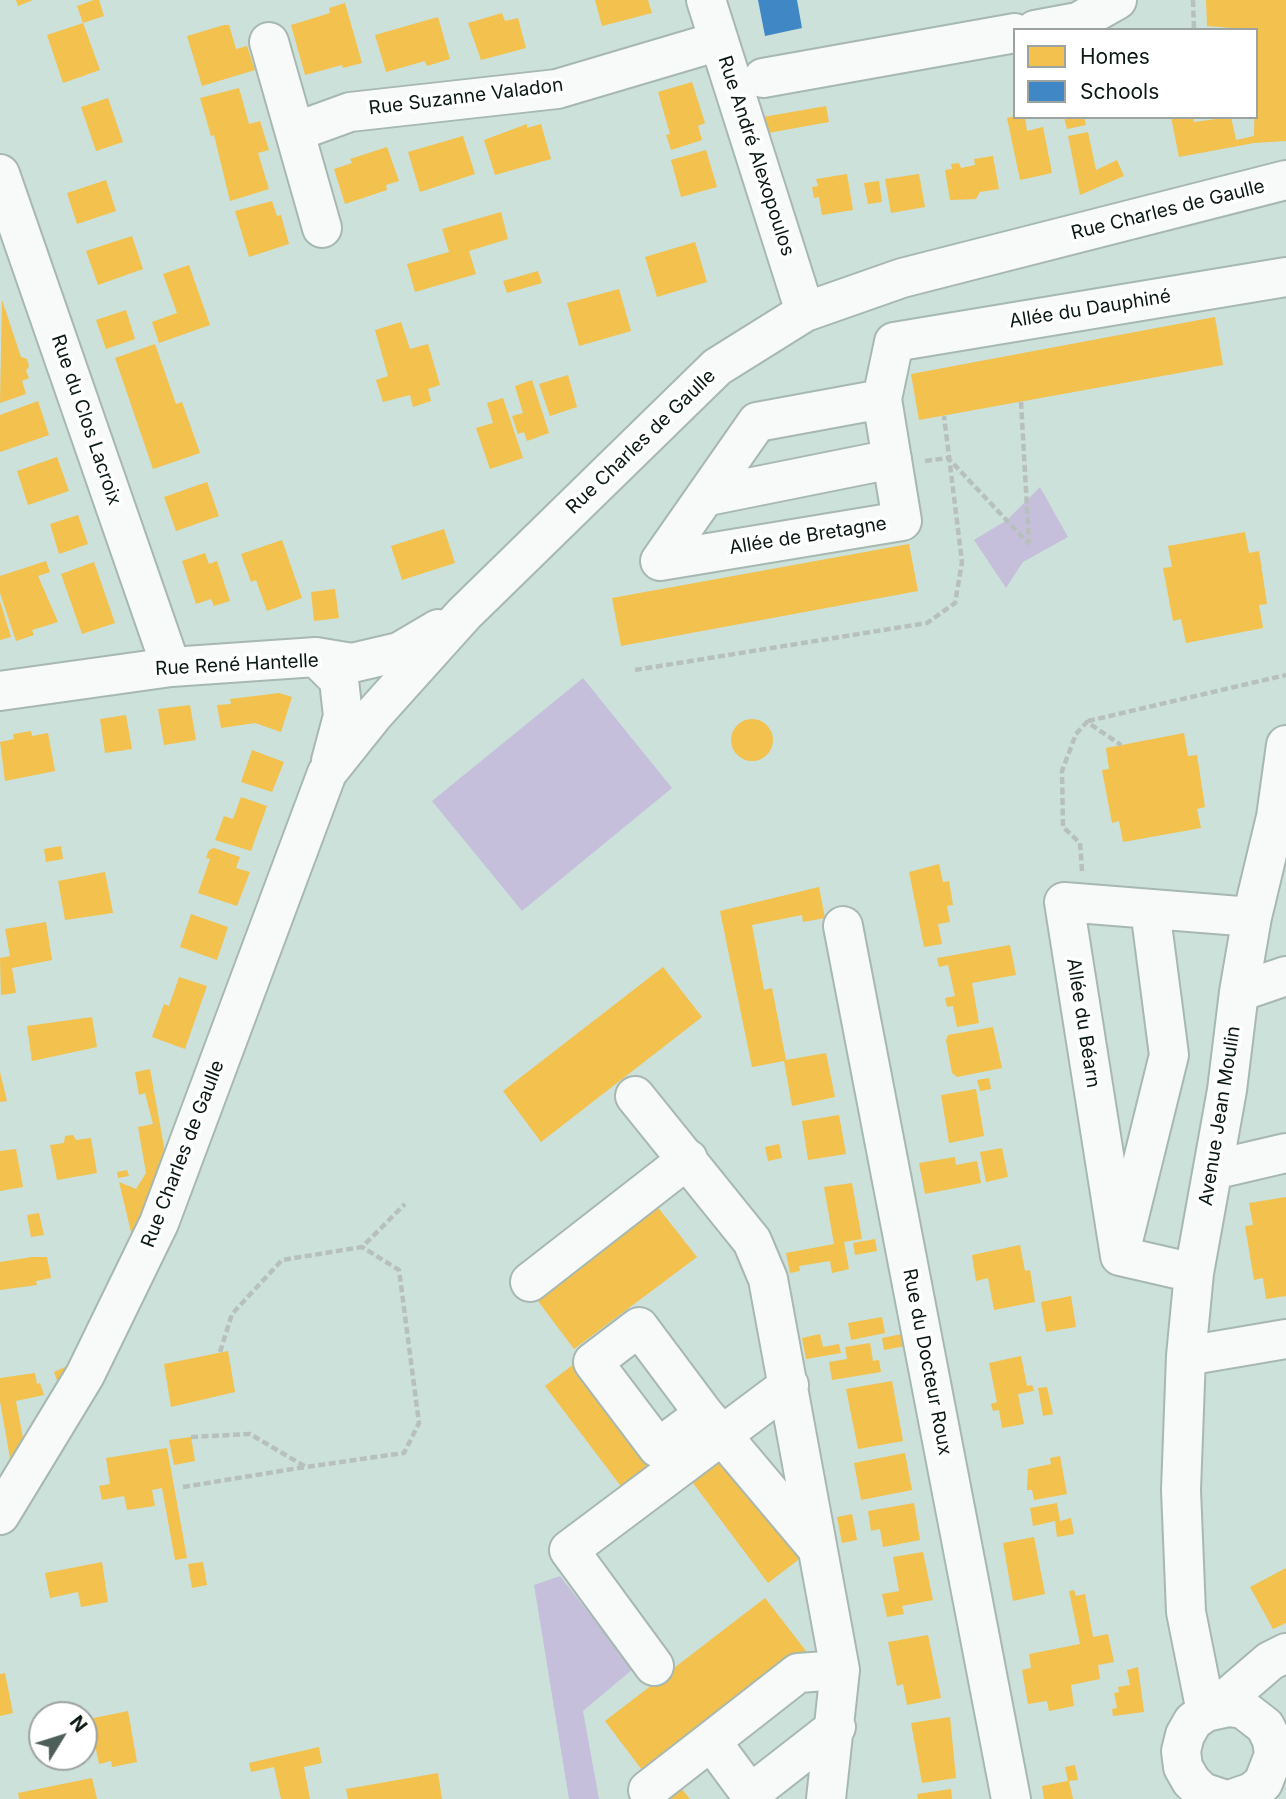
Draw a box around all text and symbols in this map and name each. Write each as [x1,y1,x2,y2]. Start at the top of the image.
legend [1013,28,1258,119]
text: Homes [1080,44,1150,69]
street label: Rue André Alexopoulos [713,53,799,259]
street label: Rue Suzanne Valadon [368,74,564,120]
text: Schools [1080,79,1159,104]
street label: Rue Charles de Gaulle [1069,175,1267,245]
street label: Allée du Dauphiné [1008,285,1172,333]
street label: Rue du Clos Lacroix [46,332,126,508]
street label: Rue Charles de Gaulle [562,365,720,519]
street label: Allée de Bretagne [728,512,888,560]
street label: Rue René Hantelle [155,649,319,681]
street label: Allée du Béarn [1061,956,1105,1090]
street label: Avenue Jean Moulin [1195,1025,1245,1207]
street label: Rue Charles de Gaulle [137,1057,229,1251]
street label: Rue du Docteur Roux [898,1267,956,1457]
north arrow [28,1701,98,1771]
text: N [65,1711,92,1737]

